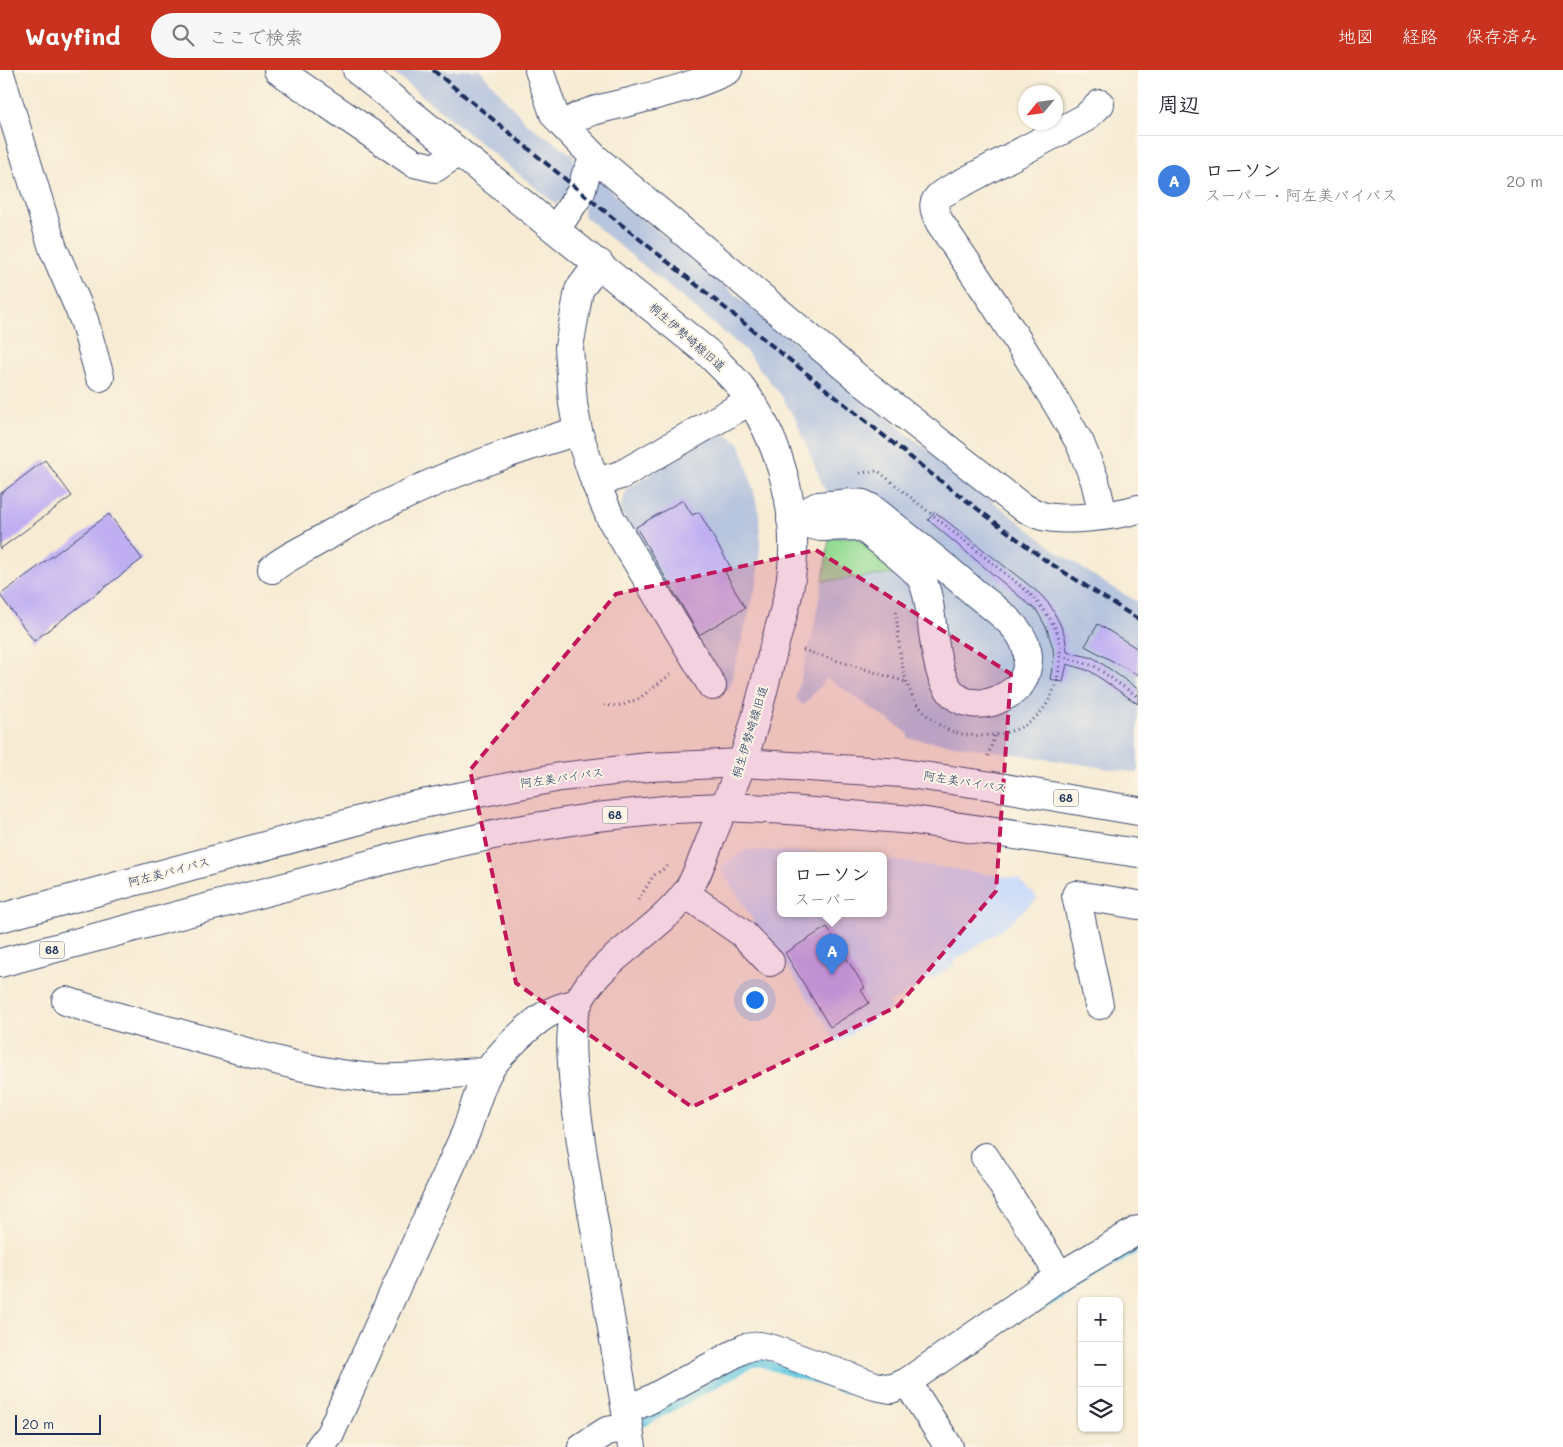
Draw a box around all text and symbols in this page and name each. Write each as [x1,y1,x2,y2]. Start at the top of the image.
search box [151,13,501,58]
text: Wayfind [25,20,121,51]
icon: search [169,21,197,49]
text: ここで検索 [209,24,304,49]
text: 地図 [1338,24,1374,48]
text: 経路 [1402,24,1438,48]
text: 保存済み [1466,24,1538,48]
north arrow [1018,85,1063,130]
text: 周辺 [1158,90,1200,117]
text: ローソン [1205,157,1281,182]
text: A [1168,170,1180,191]
text: 20 m [1506,170,1543,191]
text: スーパー · 阿左美バイパス [1205,184,1397,205]
street label: 桐生伊勢崎線旧道 [646,299,729,374]
street label: 桐生伊勢崎線旧道 [727,683,771,780]
street label: 阿左美バイパス [519,763,604,791]
street label: 阿左美バイパス [923,767,1008,795]
road number: 68 [1054,790,1078,806]
road number: 68 [602,806,628,824]
street label: 阿左美バイパス [126,852,211,890]
popup [777,852,887,917]
text: ローソン [794,861,870,886]
text: スーパー [794,888,857,909]
pin: A [816,934,848,975]
road number: 68 [40,942,64,958]
your location [742,987,768,1013]
map controls [1078,1297,1123,1432]
button: + [1078,1297,1123,1342]
button: − [1078,1342,1123,1387]
button: layers [1078,1387,1123,1432]
scale bar [15,1412,101,1435]
text: 20 m [22,1414,54,1433]

